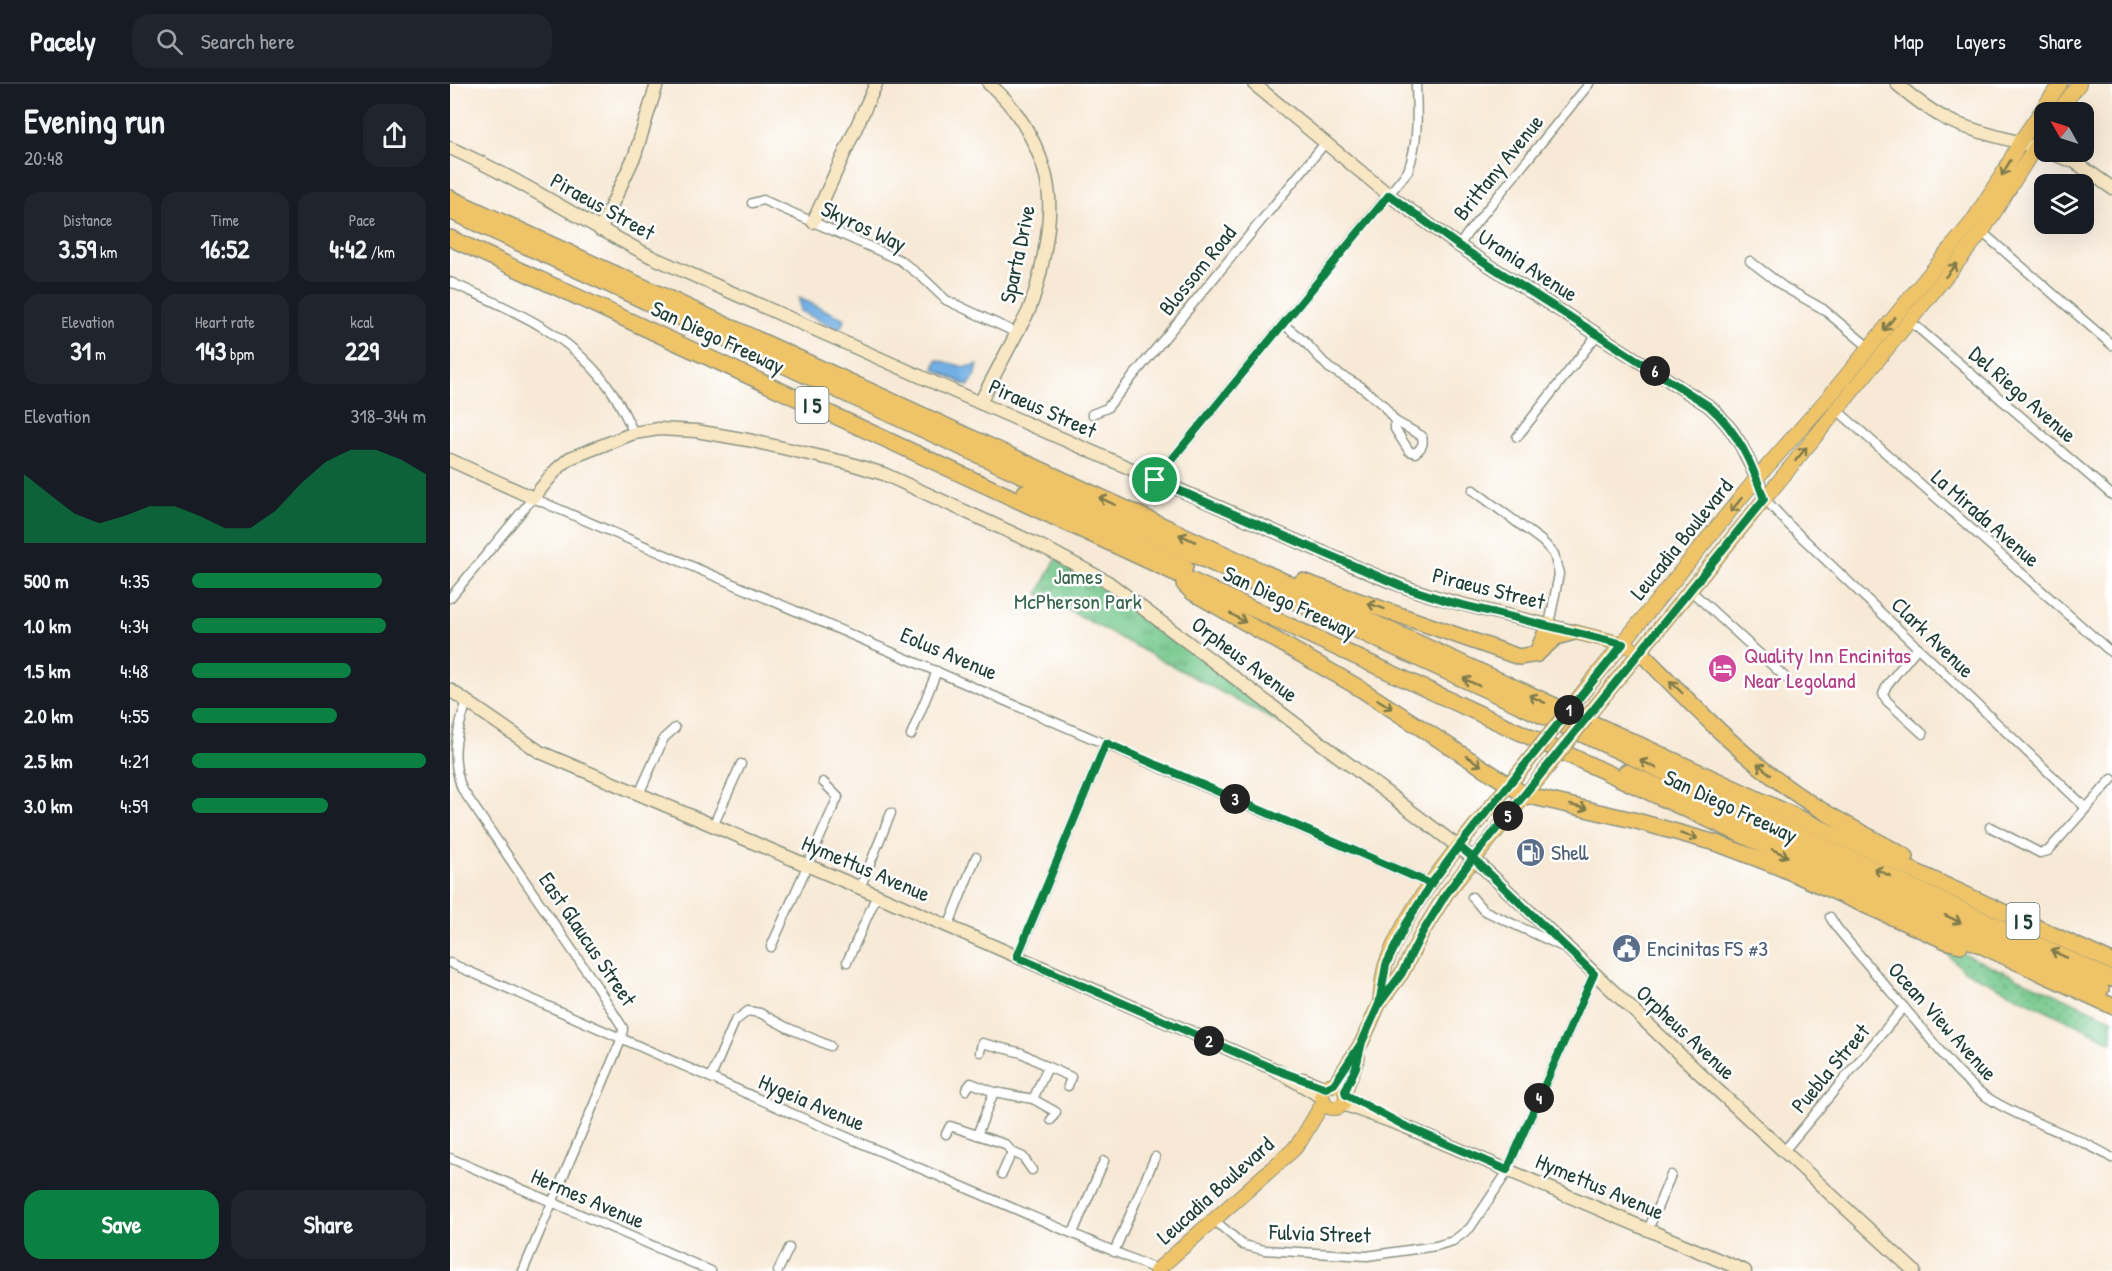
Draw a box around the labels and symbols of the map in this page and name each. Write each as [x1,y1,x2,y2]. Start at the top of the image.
north arrow [2034,102,2094,162]
street label: Brittany Avenue [1446,107,1550,226]
one-way arrow [1999,159,2011,176]
street label: Piraeus Street [545,165,661,247]
street label: Skyros Way [816,193,912,259]
street label: Sparta Drive [992,202,1042,306]
street label: Blossom Road [1151,218,1243,321]
street label: Urania Avenue [1472,221,1584,309]
one-way arrow [1944,263,1958,278]
street label: San Diego Freeway [646,293,790,381]
one-way arrow [1883,316,1896,332]
street label: Del Riego Avenue [1963,339,2083,449]
pin: 6 [1640,356,1670,386]
street label: Piraeus Street [984,371,1102,445]
road number: I 5 [796,387,828,423]
one-way arrow [1795,446,1808,462]
pin [1129,454,1180,505]
street label: La Mirada Avenue [1925,462,2047,574]
street label: Leucadia Boulevard [1623,472,1739,606]
one-way arrow [1098,495,1116,506]
one-way arrow [1729,497,1742,513]
one-way arrow [1179,532,1197,543]
street label: San Diego Freeway [1218,558,1362,646]
street label: Piraeus Street [1430,560,1549,617]
park label: James McPherson Park [1014,561,1142,616]
street label: Clark Avenue [1885,590,1981,684]
one-way arrow [1367,600,1386,611]
street label: Orpheus Avenue [1186,609,1305,709]
one-way arrow [1229,612,1246,624]
street label: Eolus Avenue [896,619,1002,687]
place label: Quality Inn Encinitas Near Legoland [1744,640,1911,695]
hotel icon: Quality Inn Encinitas Near Legoland [1707,652,1739,684]
one-way arrow [1462,676,1480,688]
one-way arrow [1669,680,1684,695]
one-way arrow [1529,693,1547,704]
pin: 1 [1554,695,1584,725]
one-way arrow [1376,698,1393,710]
one-way arrow [1465,755,1482,768]
one-way arrow [1639,758,1657,769]
street label: San Diego Freeway [1659,762,1803,850]
one-way arrow [1756,763,1772,776]
pin: 3 [1220,784,1250,814]
pin: 5 [1493,801,1523,831]
one-way arrow [1569,802,1588,814]
street label: Hymettus Avenue [797,828,935,909]
one-way arrow [1679,830,1698,842]
fuel station icon: Shell [1514,836,1546,868]
place label: Shell [1551,837,1589,867]
one-way arrow [1770,848,1788,859]
street label: East Glaucus Street [532,866,644,1012]
one-way arrow [1873,866,1891,878]
road number: I 5 [2006,903,2040,939]
one-way arrow [1943,913,1961,925]
public building icon: Encinitas FS #3 [1610,932,1642,964]
place label: Encinitas FS #3 [1647,933,1768,963]
one-way arrow [2050,948,2068,960]
street label: Ocean View Avenue [1882,955,2005,1087]
street label: Orpheus Avenue [1630,978,1743,1086]
street label: Puebla Street [1784,1017,1876,1119]
pin: 2 [1194,1026,1224,1056]
street label: Hygeia Avenue [754,1066,870,1138]
pin: 4 [1524,1083,1554,1113]
street label: Leucadia Boulevard [1150,1129,1280,1251]
street label: Hymettus Avenue [1531,1146,1669,1227]
street label: Hermes Avenue [527,1161,650,1235]
street label: Fulvia Street [1268,1216,1372,1250]

